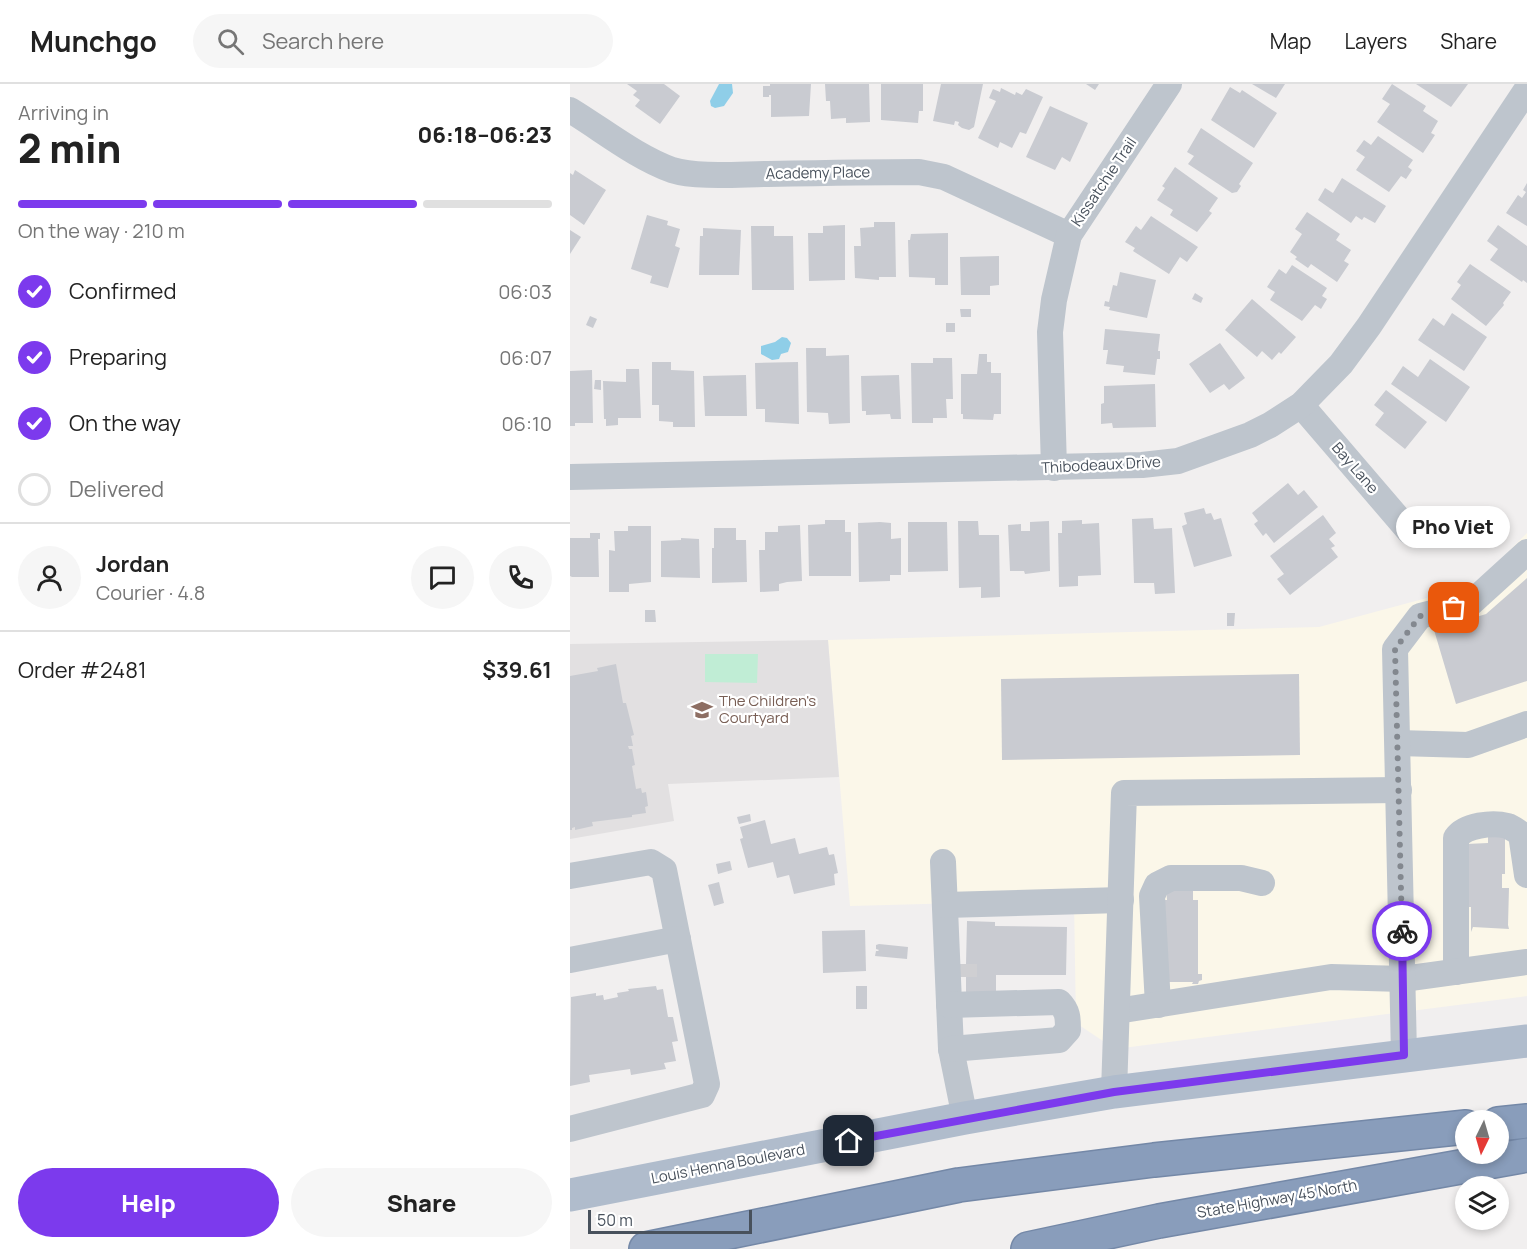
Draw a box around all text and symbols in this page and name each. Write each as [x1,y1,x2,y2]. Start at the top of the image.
search box [193,14,613,68]
text: Munchgo [30,22,157,60]
icon: search [214,25,247,58]
text: Search here [262,26,384,56]
text: Map [1270,27,1311,55]
text: Layers [1344,27,1407,55]
text: Share [1440,27,1497,55]
text: Arriving in [18,99,109,126]
text: 06:18–06:23 [417,120,552,150]
text: 2 min [18,121,121,175]
street label: Kissatchie Trail [1066,133,1141,230]
street label: Academy Place [766,161,871,184]
text: On the way · 210 m [18,217,185,244]
icon: check [18,275,51,308]
text: Confirmed [69,276,177,306]
text: 06:03 [498,278,552,305]
icon: check [18,341,51,374]
text: Preparing [69,342,167,372]
text: 06:07 [499,344,552,371]
icon: check [18,407,51,440]
text: On the way [69,408,181,438]
text: 06:10 [501,410,552,437]
street label: Bay Lane [1327,438,1384,498]
street label: Thibodeaux Drive [1041,451,1162,478]
text: Delivered [69,474,164,504]
callout: Pho Viet [1397,506,1511,548]
text: Pho Viet [1412,513,1494,540]
button: person [18,546,81,609]
button: chat [411,546,474,609]
button: phone [489,546,552,609]
text: Jordan [96,549,169,579]
text: Courier · 4.8 [96,579,205,606]
pin [1428,582,1479,633]
icon: bag [1437,591,1470,624]
text: Order #2481 [18,655,147,685]
text: $39.61 [482,655,552,685]
place label: The Children's Courtyard [719,690,816,728]
school or university icon: The Children's Courtyard [690,698,714,722]
courier [1372,901,1432,961]
icon: bike [1386,915,1419,948]
north arrow [1455,1110,1509,1164]
map controls [1455,1110,1509,1230]
pin [823,1115,874,1166]
icon: home [832,1124,865,1157]
street label: Louis Henna Boulevard [649,1138,807,1189]
button: Help [18,1168,279,1237]
button: Share [291,1168,552,1237]
street label: State Highway 45 North [1195,1174,1359,1223]
button: layers [1455,1176,1509,1230]
scale bar [588,1207,752,1234]
text: 50 m [597,1209,633,1231]

